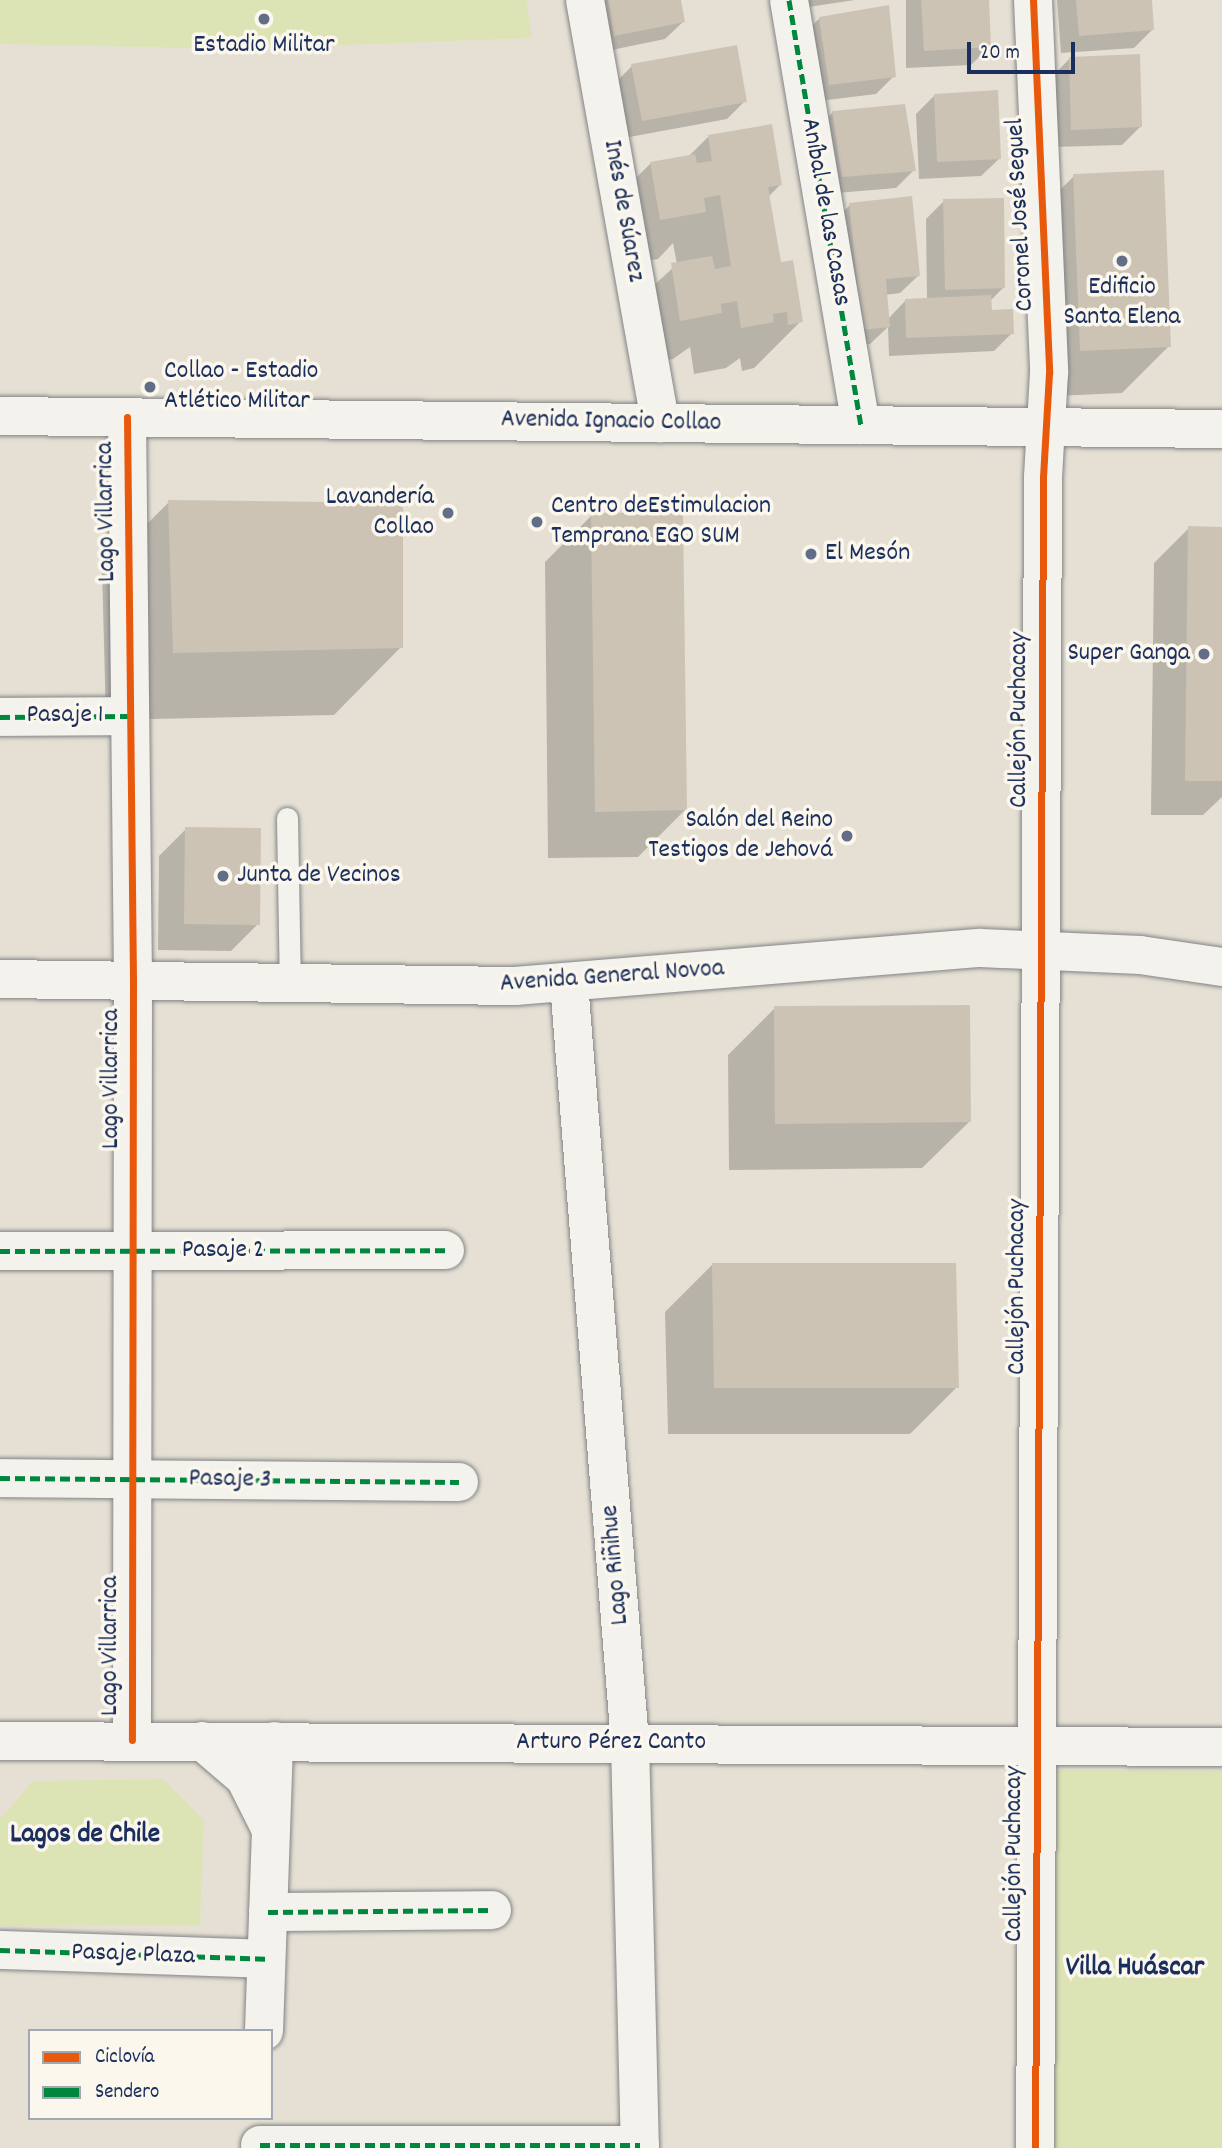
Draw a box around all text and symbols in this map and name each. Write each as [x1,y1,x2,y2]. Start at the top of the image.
marker: Estadio Militar [256,11,272,27]
scale bar [970,28,1078,72]
place label: Estadio Militar [193,30,335,62]
text: 20 m [980,39,1020,69]
street label: Aníbal de las Casas [793,115,857,309]
street label: Coronel José Seguel [1000,118,1042,312]
street label: Inés de Súarez [595,138,651,284]
marker: Edificio Santa Elena [1114,253,1130,269]
place label: Edificio Santa Elena [1063,272,1181,334]
place label: Collao - Estadio Atlético Militar [164,356,318,418]
marker: Collao - Estadio Atlético Militar [142,379,158,395]
street label: Avenida Ignacio Collao [500,404,722,440]
street label: Lago Villarrica [90,442,124,582]
place label: Lavandería Collao [326,482,434,544]
place label: Centro deEstimulacion Temprana EGO SUM [551,491,771,552]
marker: Lavandería Collao [440,505,456,521]
marker: Centro deEstimulacion Temprana EGO SUM [529,514,545,530]
place label: El Mesón [825,538,910,570]
marker: El Mesón [803,546,819,562]
street label: Callejón Puchacay [1004,632,1036,808]
place label: Super Ganga [1067,638,1190,670]
marker: Super Ganga [1196,646,1212,662]
street label: Pasaje 1 [26,700,104,732]
place label: Salón del Reino Testigos de Jehová [648,805,833,866]
marker: Salón del Reino Testigos de Jehová [839,828,855,844]
place label: Junta de Vecinos [237,860,401,892]
marker: Junta de Vecinos [215,868,231,884]
street label: Avenida General Novoa [499,954,725,1000]
street label: Lago Villarrica [96,1009,128,1149]
street label: Callejón Puchacay [1002,1199,1034,1375]
street label: Pasaje 2 [182,1235,264,1267]
street label: Pasaje 3 [188,1464,272,1496]
street label: Lago Riñihue [595,1504,637,1626]
street label: Lago Villarrica [95,1576,127,1716]
street label: Arturo Pérez Canto [516,1727,706,1759]
street label: Callejón Puchacay [999,1766,1031,1942]
district label: Lagos de Chile [10,1819,160,1853]
street label: Pasaje Plaza [71,1937,195,1973]
district label: Villa Huáscar [1066,1952,1204,1986]
legend [28,2029,273,2120]
text: Ciclovía [95,2043,154,2073]
text: Sendero [95,2078,159,2108]

